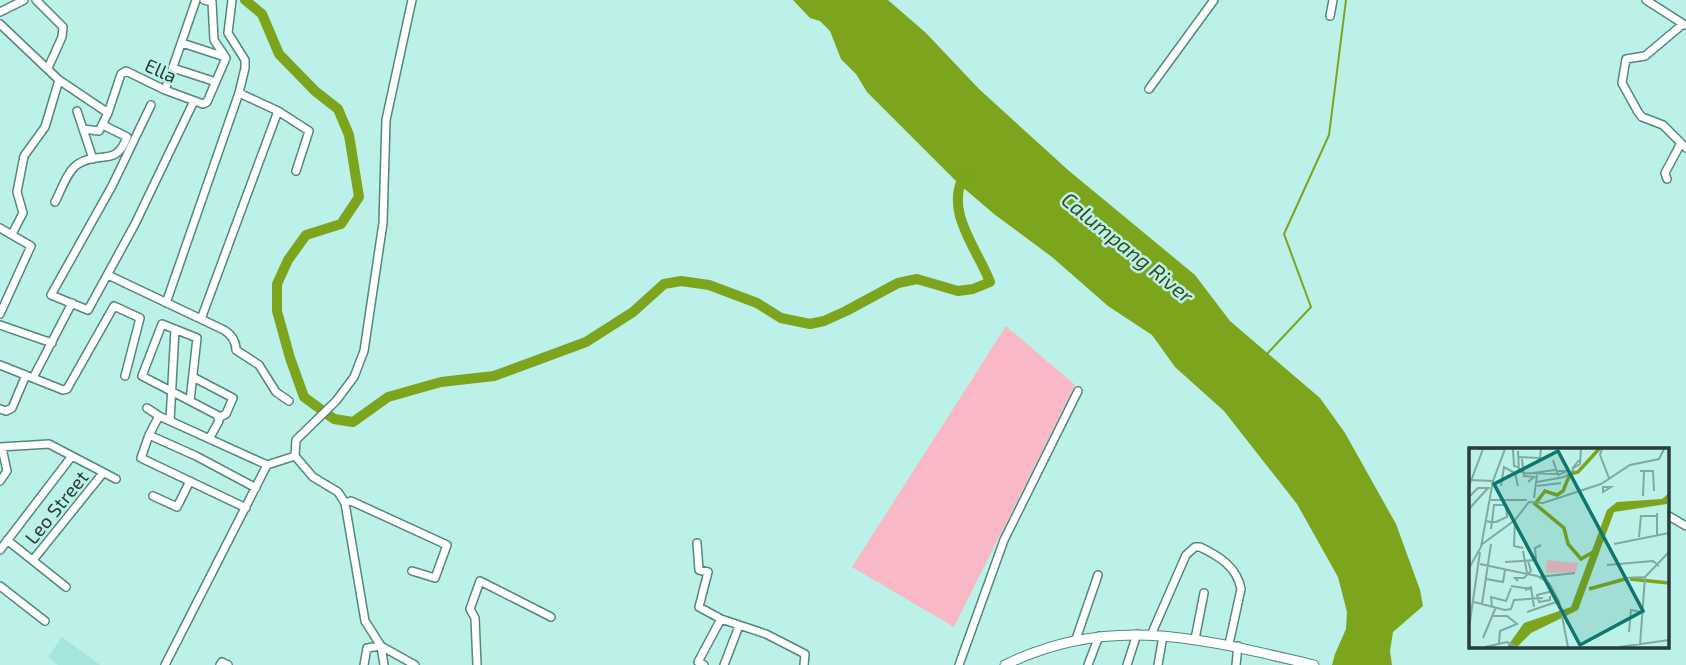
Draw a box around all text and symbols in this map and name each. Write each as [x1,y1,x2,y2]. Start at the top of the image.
street label: Ella [142,53,180,87]
water label: Calumpang River [1057,186,1199,308]
inset map [1469,448,1668,648]
street label: Leo Street [19,466,93,548]

